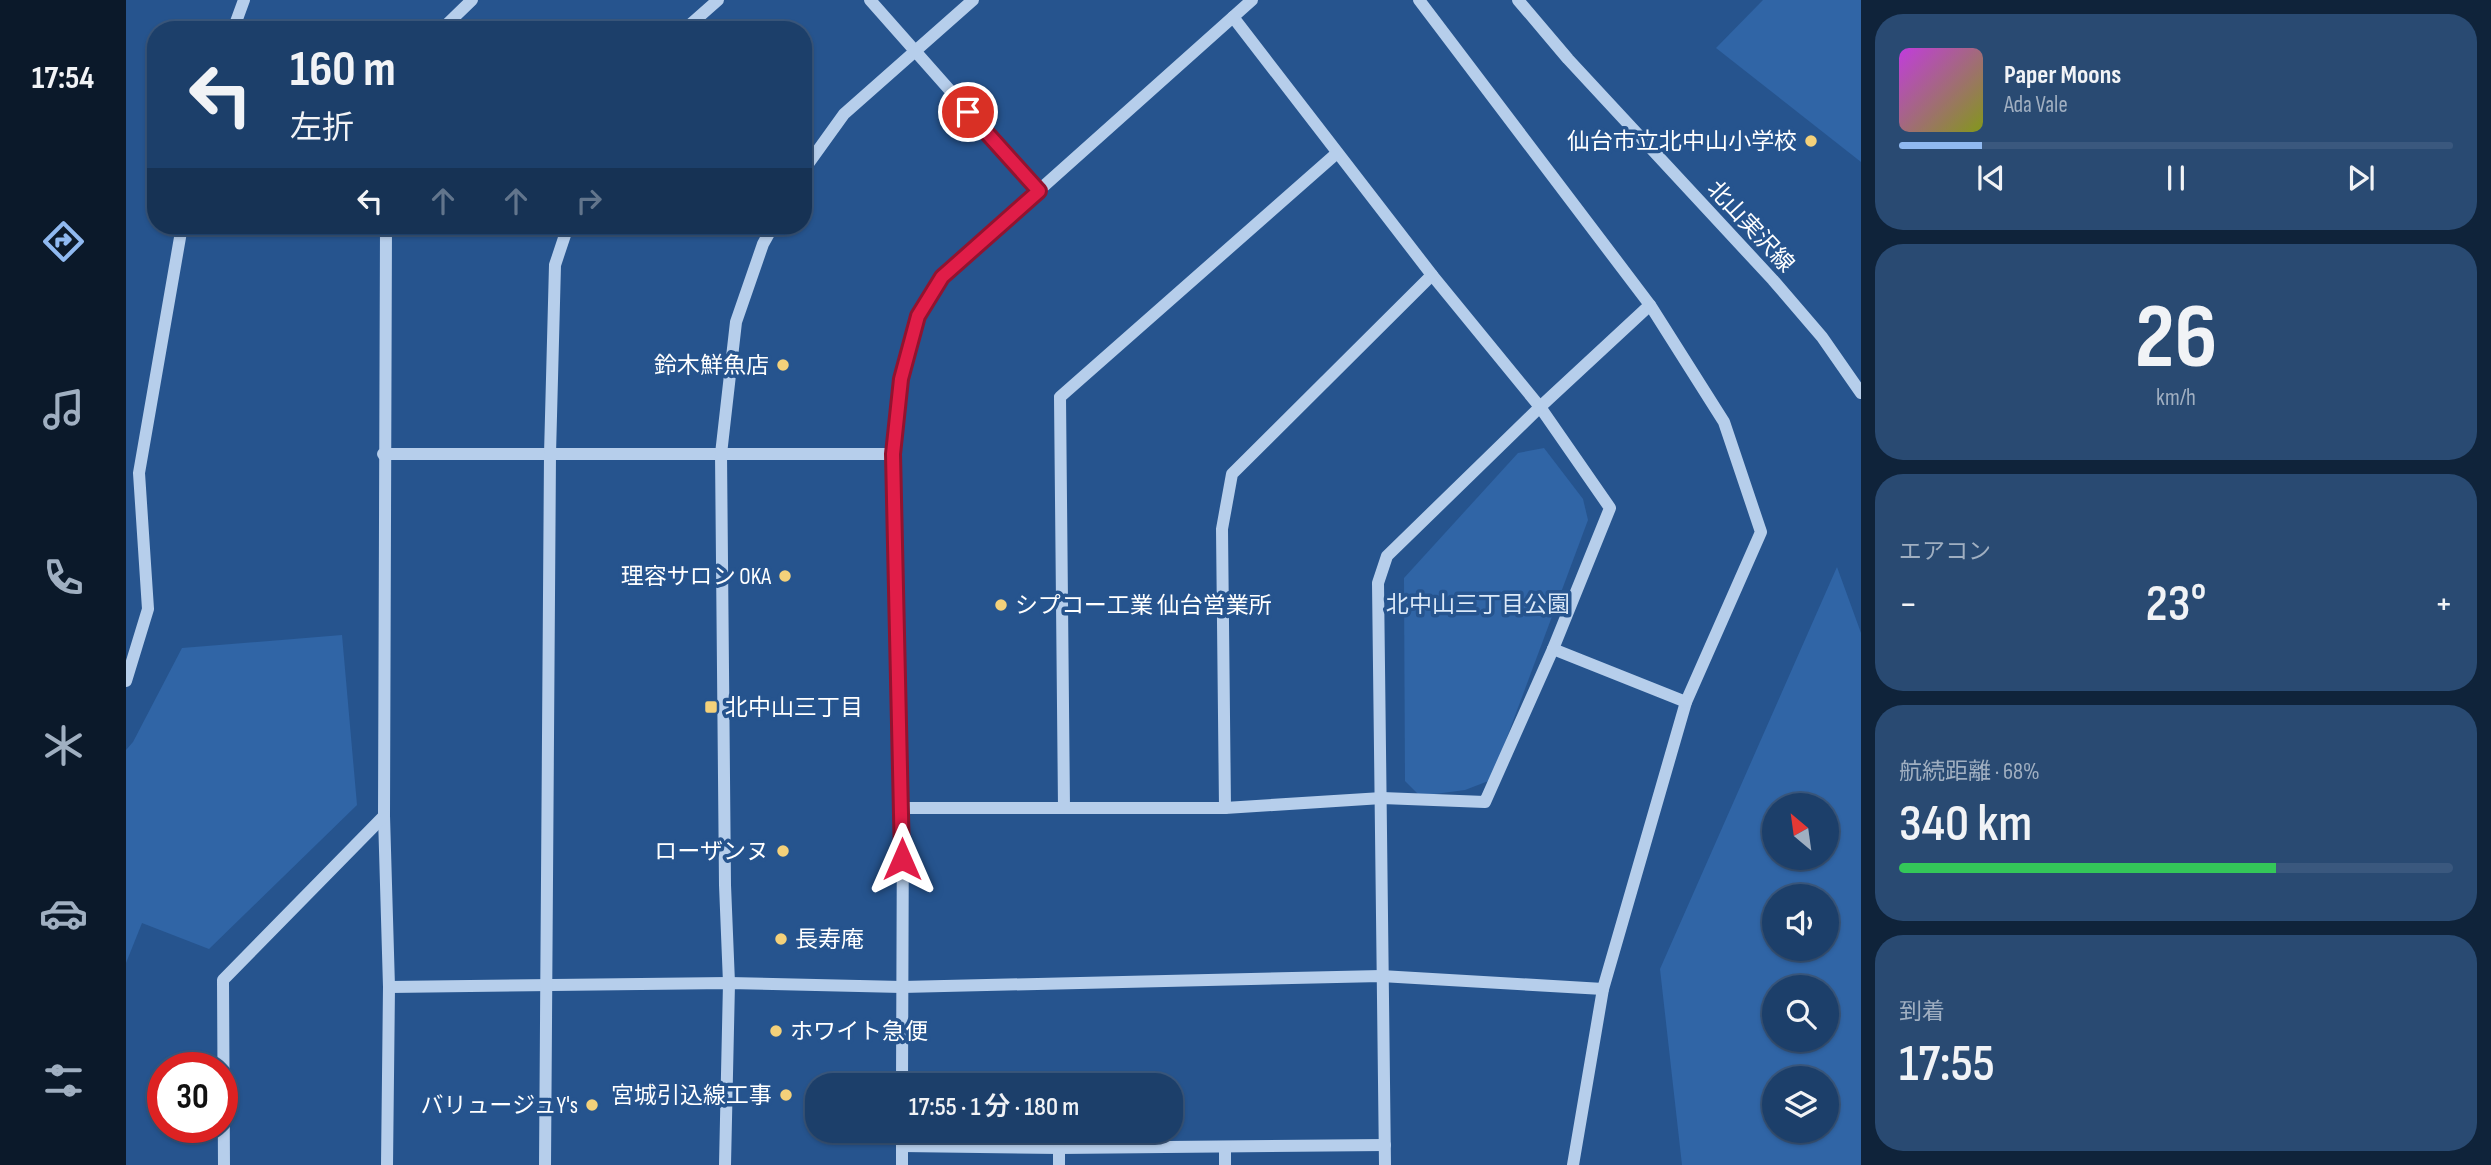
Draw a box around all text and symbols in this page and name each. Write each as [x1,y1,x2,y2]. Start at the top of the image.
text: 160 m [290,41,396,100]
icon: left [175,49,266,140]
text: 17:54 [32,59,94,98]
text: Paper Moons [2004,60,2121,91]
pin [938,82,998,142]
text: Ada Vale [2004,91,2068,119]
icon: arrive [949,93,987,131]
text: 左折 [290,109,354,148]
place label: 仙台市立北中山小学校 [1567,128,1797,156]
marker: 仙台市立北中山小学校 [1803,133,1819,149]
icon: previous [1972,159,2010,197]
icon: pause [2157,159,2195,197]
icon: next [2342,159,2380,197]
street label: 北山実沢線 [1701,175,1800,278]
icon: left [351,182,389,220]
icon: ahead [424,182,462,220]
icon: ahead [497,182,535,220]
icon: right [570,182,608,220]
icon: directions [39,217,88,266]
text: 26 [2135,284,2217,393]
place label: 鈴木鮮魚店 [654,352,769,380]
marker: 鈴木鮮魚店 [775,357,791,373]
text: km/h [2156,384,2196,412]
icon: music [39,385,88,434]
text: エアコン [1899,538,1991,566]
icon: phone [39,553,88,602]
place label: 理容サロン OKA [621,563,771,591]
marker: 理容サロン OKA [777,568,793,584]
text: 23° [2146,573,2206,636]
text: − [1899,582,1918,627]
text: + [2434,582,2453,627]
park label: 北中山三丁目公園 [1386,591,1570,619]
place label: シプコー工業 仙台営業所 [1015,592,1272,620]
marker: シプコー工業 仙台営業所 [993,597,1009,613]
place label: 北中山三丁目 [725,694,863,722]
marker: 北中山三丁目 [703,699,719,715]
icon: climate [39,721,88,770]
text: 航続距離 · 68% [1899,758,2040,786]
north arrow [1762,793,1839,870]
map controls [1762,793,1839,1143]
text: 340 km [1899,793,2032,856]
position arrow [865,822,939,896]
place label: ローザンヌ [654,838,769,866]
marker: ローザンヌ [775,843,791,859]
button: sound [1762,884,1839,961]
icon: car [39,889,88,938]
place label: 長寿庵 [795,926,864,954]
marker: 長寿庵 [773,931,789,947]
button: search [1762,975,1839,1052]
text: 到着 [1899,998,1945,1026]
place label: ホワイト急便 [790,1018,928,1046]
marker: ホワイト急便 [768,1023,784,1039]
text: 17:55 [1899,1033,1995,1096]
speed limit sign: 30 [147,1052,238,1143]
icon: filters [39,1056,88,1105]
button: layers [1762,1066,1839,1143]
place label: 宮城引込線工事 [611,1082,772,1110]
marker: 宮城引込線工事 [778,1087,794,1103]
place label: バリュージュY's [421,1092,578,1120]
text: 17:55 · 1 分 · 180 m [909,1092,1079,1123]
marker: バリュージュY's [584,1097,600,1113]

